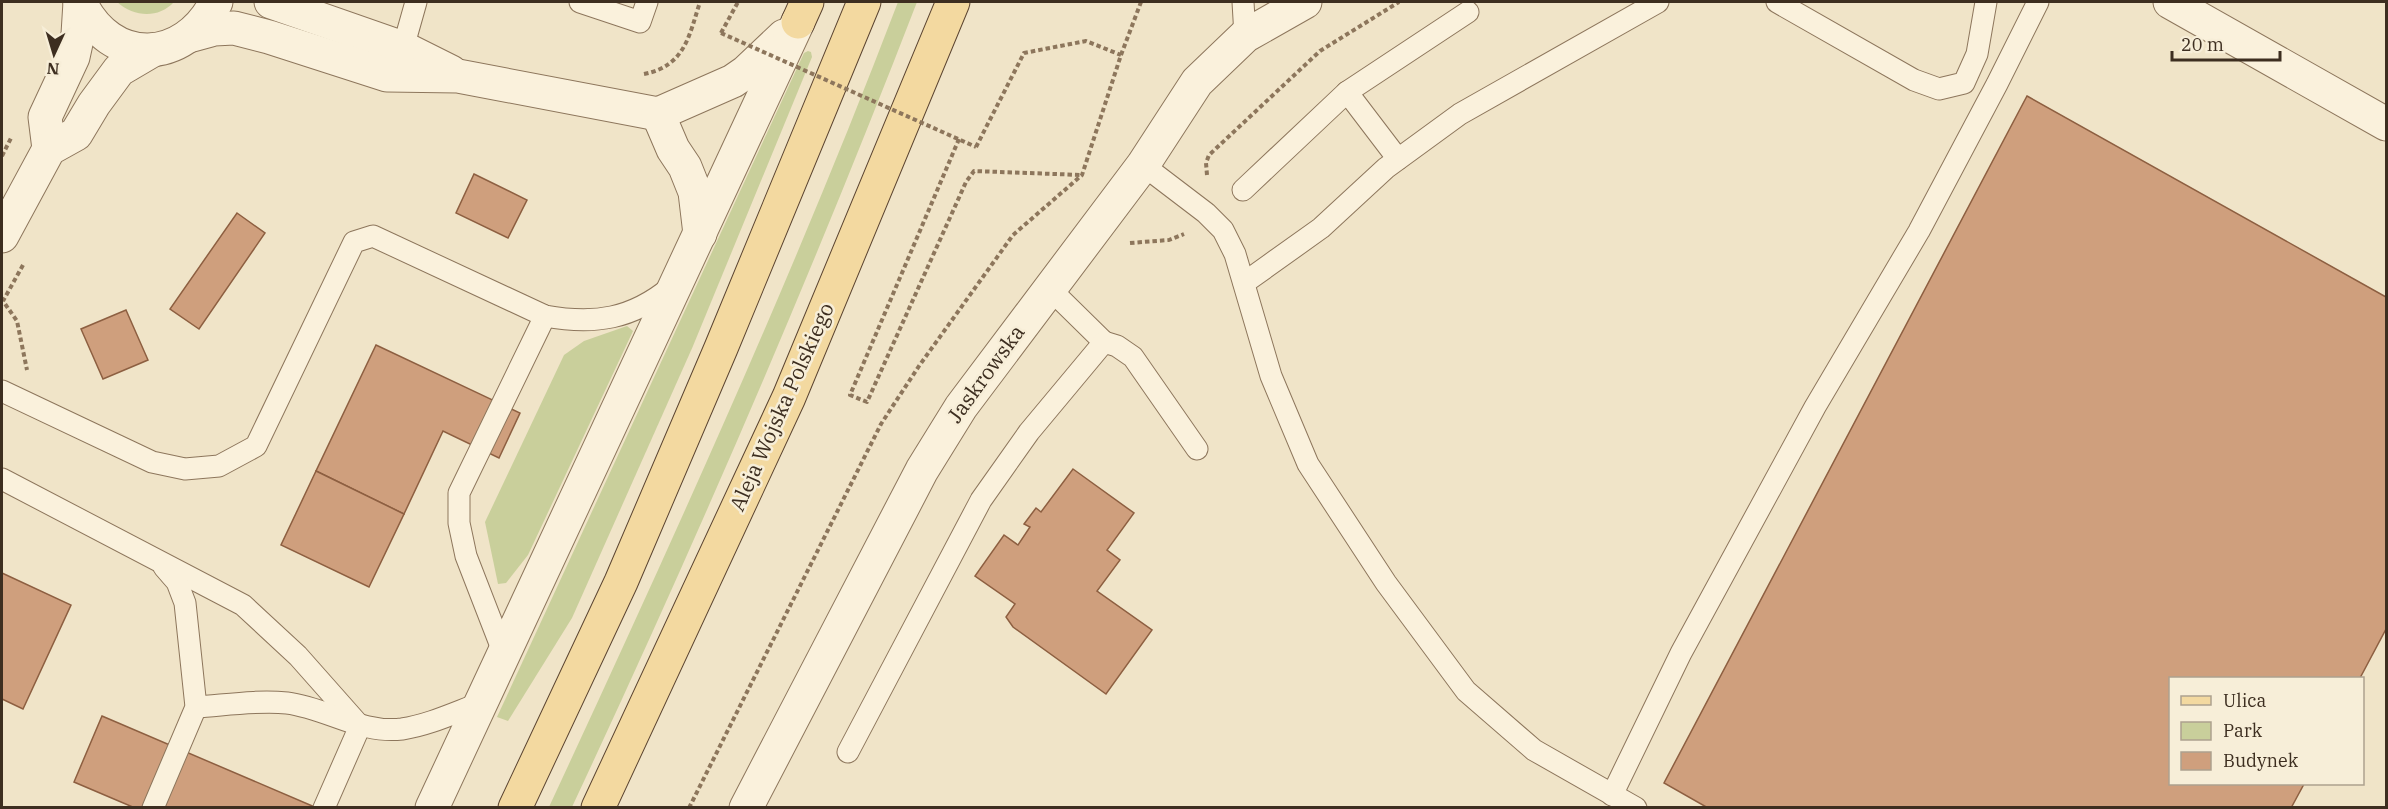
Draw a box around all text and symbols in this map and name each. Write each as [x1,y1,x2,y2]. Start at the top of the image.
north arrow [24,24,84,84]
scale bar [2172,24,2280,62]
text: 20 m [2181,33,2224,56]
text: N [46,59,60,79]
street label: Aleja Wojska Polskiego [722,298,840,515]
street label: Jaskrowska [940,319,1030,428]
legend [2169,677,2364,785]
text: Ulica [2223,689,2267,712]
text: Park [2223,719,2263,742]
text: Budynek [2223,749,2299,772]

